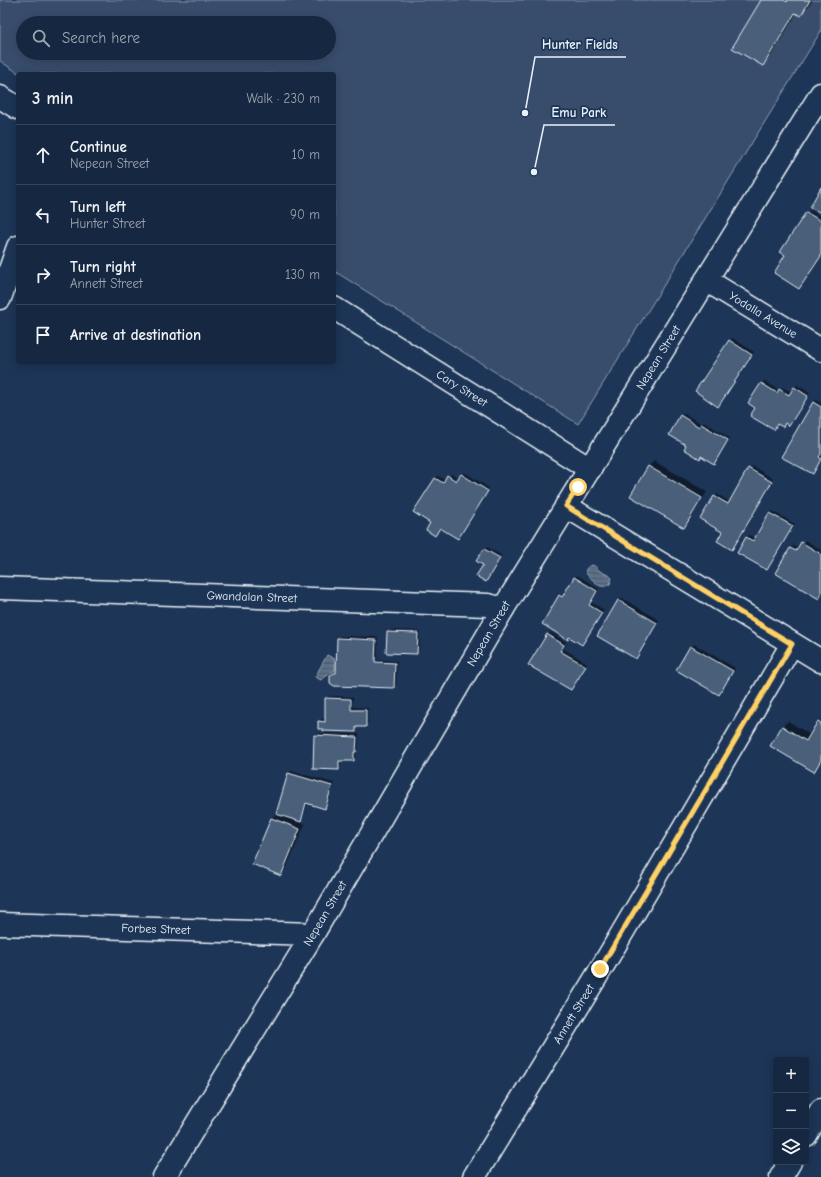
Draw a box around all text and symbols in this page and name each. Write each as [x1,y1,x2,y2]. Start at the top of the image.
search box [16,16,336,60]
icon: search [30,27,52,49]
text: Search here [62,29,140,47]
callout: Hunter Fields [535,32,626,57]
text: Hunter Fields [542,37,618,52]
text: 3 min [32,89,73,108]
text: Walk · 230 m [246,91,320,106]
callout: Emu Park [544,100,615,125]
text: Emu Park [552,105,607,120]
text: Continue [70,138,127,156]
icon: ahead [32,144,54,166]
text: 10 m [292,147,320,162]
text: Nepean Street [70,156,149,171]
text: Turn left [70,198,126,216]
icon: left [32,204,54,226]
text: 90 m [290,207,320,222]
text: Hunter Street [70,216,145,231]
text: Turn right [70,258,136,276]
icon: right [32,264,54,286]
text: 130 m [285,267,320,282]
text: Annett Street [70,276,143,291]
street label: Yodalla Avenue [727,289,800,341]
street label: Nepean Street [633,322,684,392]
icon: arrive [32,324,54,346]
text: Arrive at destination [70,326,201,344]
street label: Cary Street [434,367,490,410]
route start [569,478,587,496]
street label: Gwandalan Street [206,588,298,605]
street label: Nepean Street [464,598,514,669]
street label: Nepean Street [300,878,350,948]
street label: Forbes Street [121,921,191,937]
route end [591,960,609,978]
street label: Annett Street [550,981,597,1046]
map controls [773,1057,809,1165]
button: + [773,1057,809,1093]
button: − [773,1093,809,1129]
button: layers [773,1129,809,1165]

